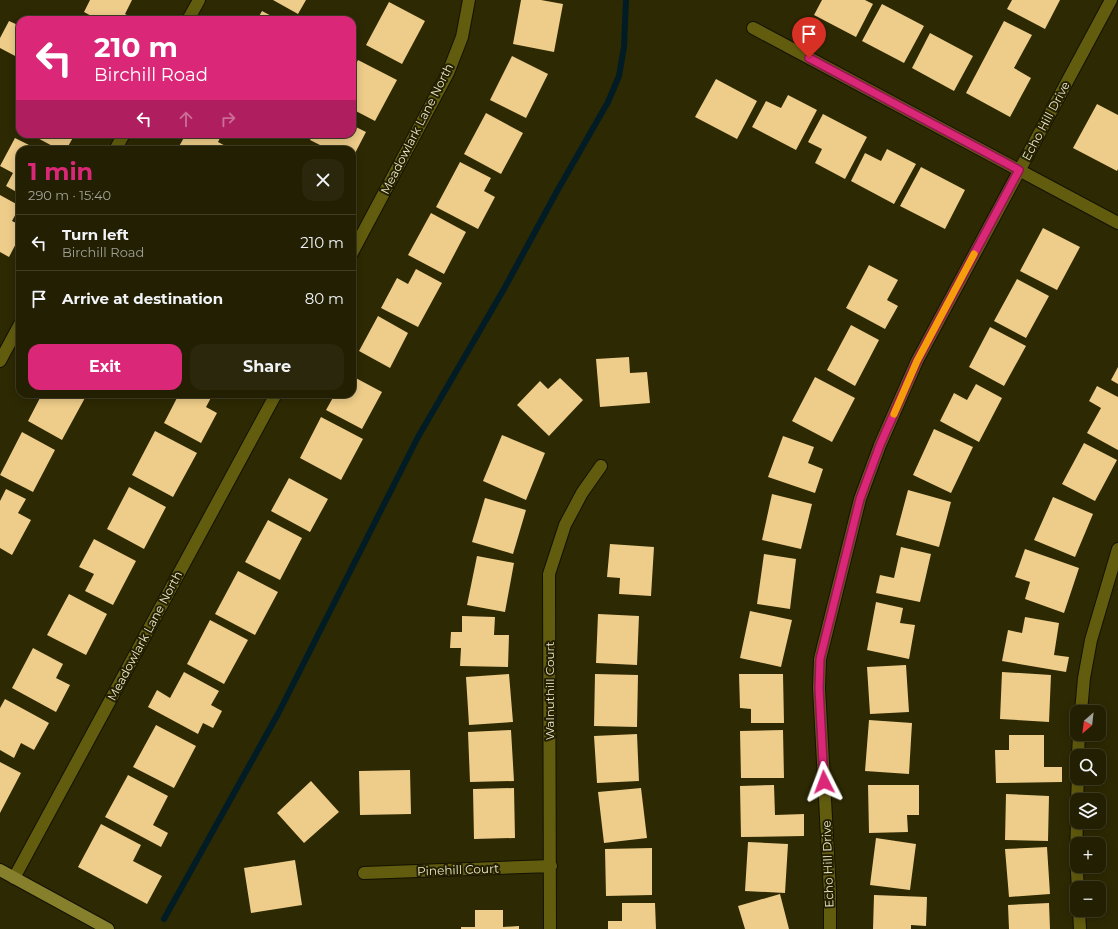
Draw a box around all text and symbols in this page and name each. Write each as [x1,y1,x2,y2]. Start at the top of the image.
pin [792,17,826,58]
icon: arrive [798,23,820,45]
text: 210 m [94,30,178,64]
icon: left [28,32,80,84]
street label: Meadowlark Lane North [377,61,456,197]
text: Birchill Road [94,64,208,86]
street label: Echo Hill Drive [1018,79,1073,163]
icon: left [133,108,155,130]
icon: ahead [175,108,197,130]
icon: right [217,108,239,130]
text: 1 min [28,157,93,186]
button: close [302,159,344,201]
text: 290 m · 15:40 [28,187,111,203]
text: Turn left [62,225,129,244]
icon: left [28,232,50,254]
text: 210 m [300,233,344,252]
text: Birchill Road [62,244,144,260]
icon: arrive [28,288,50,310]
text: Arrive at destination [62,289,223,308]
text: 80 m [305,289,344,308]
button: Exit [28,344,182,390]
button: Share [190,344,344,390]
street label: Meadowlark Lane North [104,568,185,703]
street label: Walnuthill Court [542,642,557,740]
north arrow [1070,705,1106,741]
map controls [1070,705,1106,917]
button: search [1070,749,1106,785]
position arrow [803,761,845,803]
button: layers [1070,793,1106,829]
street label: Echo Hill Drive [818,820,837,908]
button: + [1070,837,1106,873]
street label: Pinehill Court [417,861,499,878]
button: − [1070,881,1106,917]

